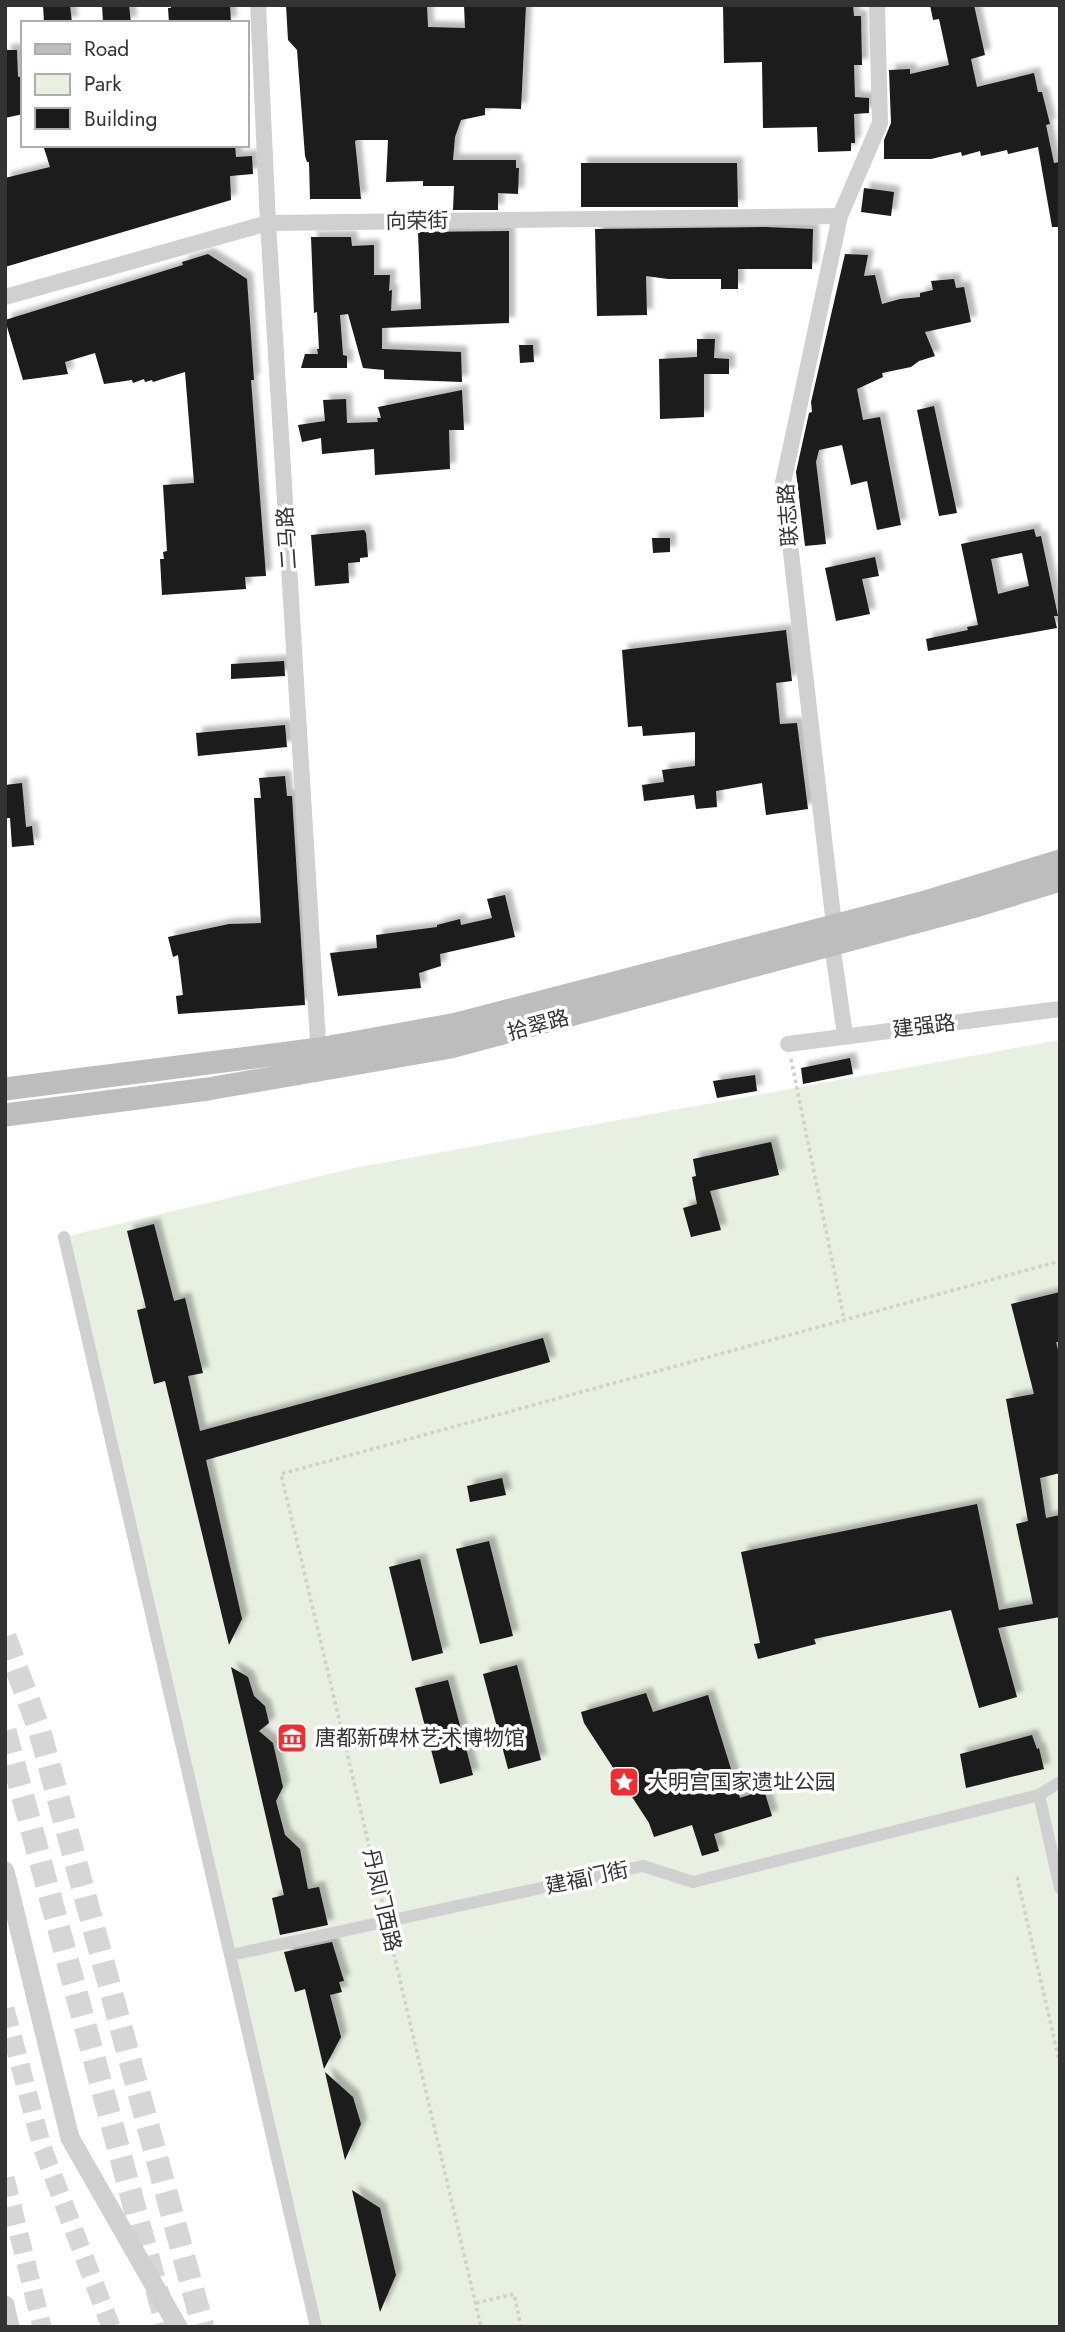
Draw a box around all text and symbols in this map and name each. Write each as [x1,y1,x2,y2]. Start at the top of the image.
legend [21,21,248,147]
text: Road [84,34,129,64]
text: Park [84,69,122,99]
text: Building [84,104,157,134]
street label: 向荣街 [385,205,449,237]
street label: 联志路 [771,483,805,547]
street label: 二马路 [270,506,304,570]
street label: 拾翠路 [504,1002,572,1048]
street label: 建强路 [891,1007,957,1045]
museum icon: 唐都新碑林艺术博物馆 [275,1721,309,1755]
place label: 唐都新碑林艺术博物馆 [315,1723,525,1753]
place icon: 大明宫国家遗址公园 [607,1765,641,1799]
place label: 大明宫国家遗址公园 [647,1767,836,1797]
street label: 丹凤门西路 [356,1845,408,1955]
street label: 建福门街 [543,1855,631,1901]

